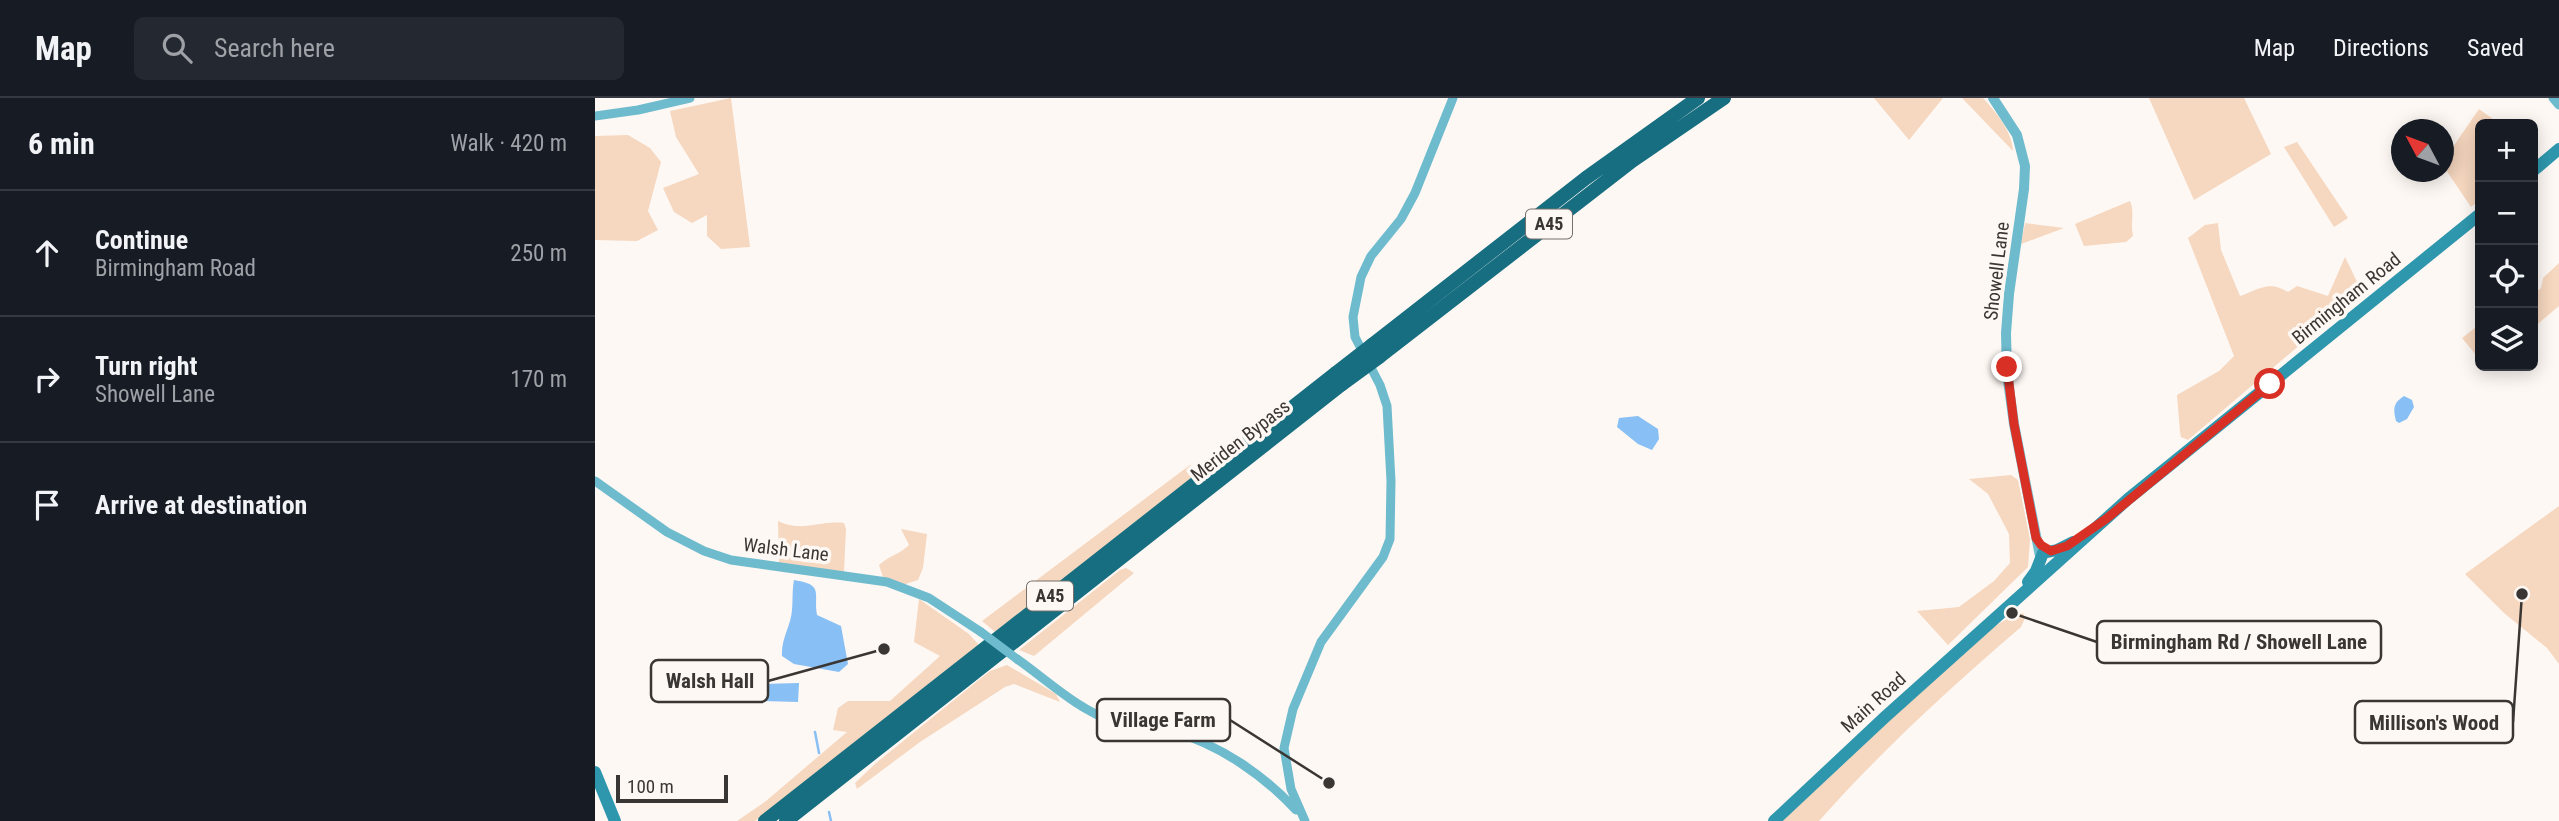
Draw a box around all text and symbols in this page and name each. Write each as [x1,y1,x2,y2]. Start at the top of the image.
search box [134,17,624,80]
text: Map [35,29,92,68]
icon: search [158,29,196,67]
text: Search here [214,33,335,63]
text: Map [2254,34,2295,62]
text: Directions [2333,34,2429,62]
text: Saved [2467,34,2524,62]
north arrow [2391,119,2454,182]
map controls [2475,119,2538,371]
button: + [2475,119,2538,182]
text: 6 min [28,126,95,161]
text: Walk · 420 m [450,130,567,157]
button: − [2475,182,2538,245]
road number: A45 [1526,210,1572,238]
street label: Showell Lane [1979,220,2014,322]
text: Continue [95,225,188,255]
icon: ahead [28,234,66,272]
text: 250 m [510,240,567,267]
button: locate [2475,245,2538,308]
street label: Birmingham Road [2287,248,2405,349]
text: Birmingham Road [95,255,256,282]
button: layers [2475,308,2538,371]
text: Turn right [95,351,197,381]
route end [1991,351,2022,382]
icon: right [28,360,66,398]
text: 170 m [510,366,567,393]
route start [2254,368,2285,399]
text: Showell Lane [95,381,215,408]
street label: Meriden Bypass [1186,395,1294,486]
icon: arrive [28,486,66,524]
text: Arrive at destination [95,490,307,520]
street label: Walsh Lane [742,533,830,566]
road number: A45 [1027,582,1073,610]
callout: Birmingham Rd / Showell Lane [2097,621,2381,663]
text: Birmingham Rd / Showell Lane [2111,630,2367,654]
callout: Walsh Hall [651,660,768,702]
street label: Main Road [1836,667,1911,738]
text: Walsh Hall [666,669,754,693]
callout: Village Farm [1097,699,1230,741]
callout: Millison's Wood [2355,701,2513,743]
text: Village Farm [1110,708,1216,732]
text: Millison's Wood [2369,711,2499,735]
scale bar [616,772,728,804]
text: 100 m [627,775,674,798]

